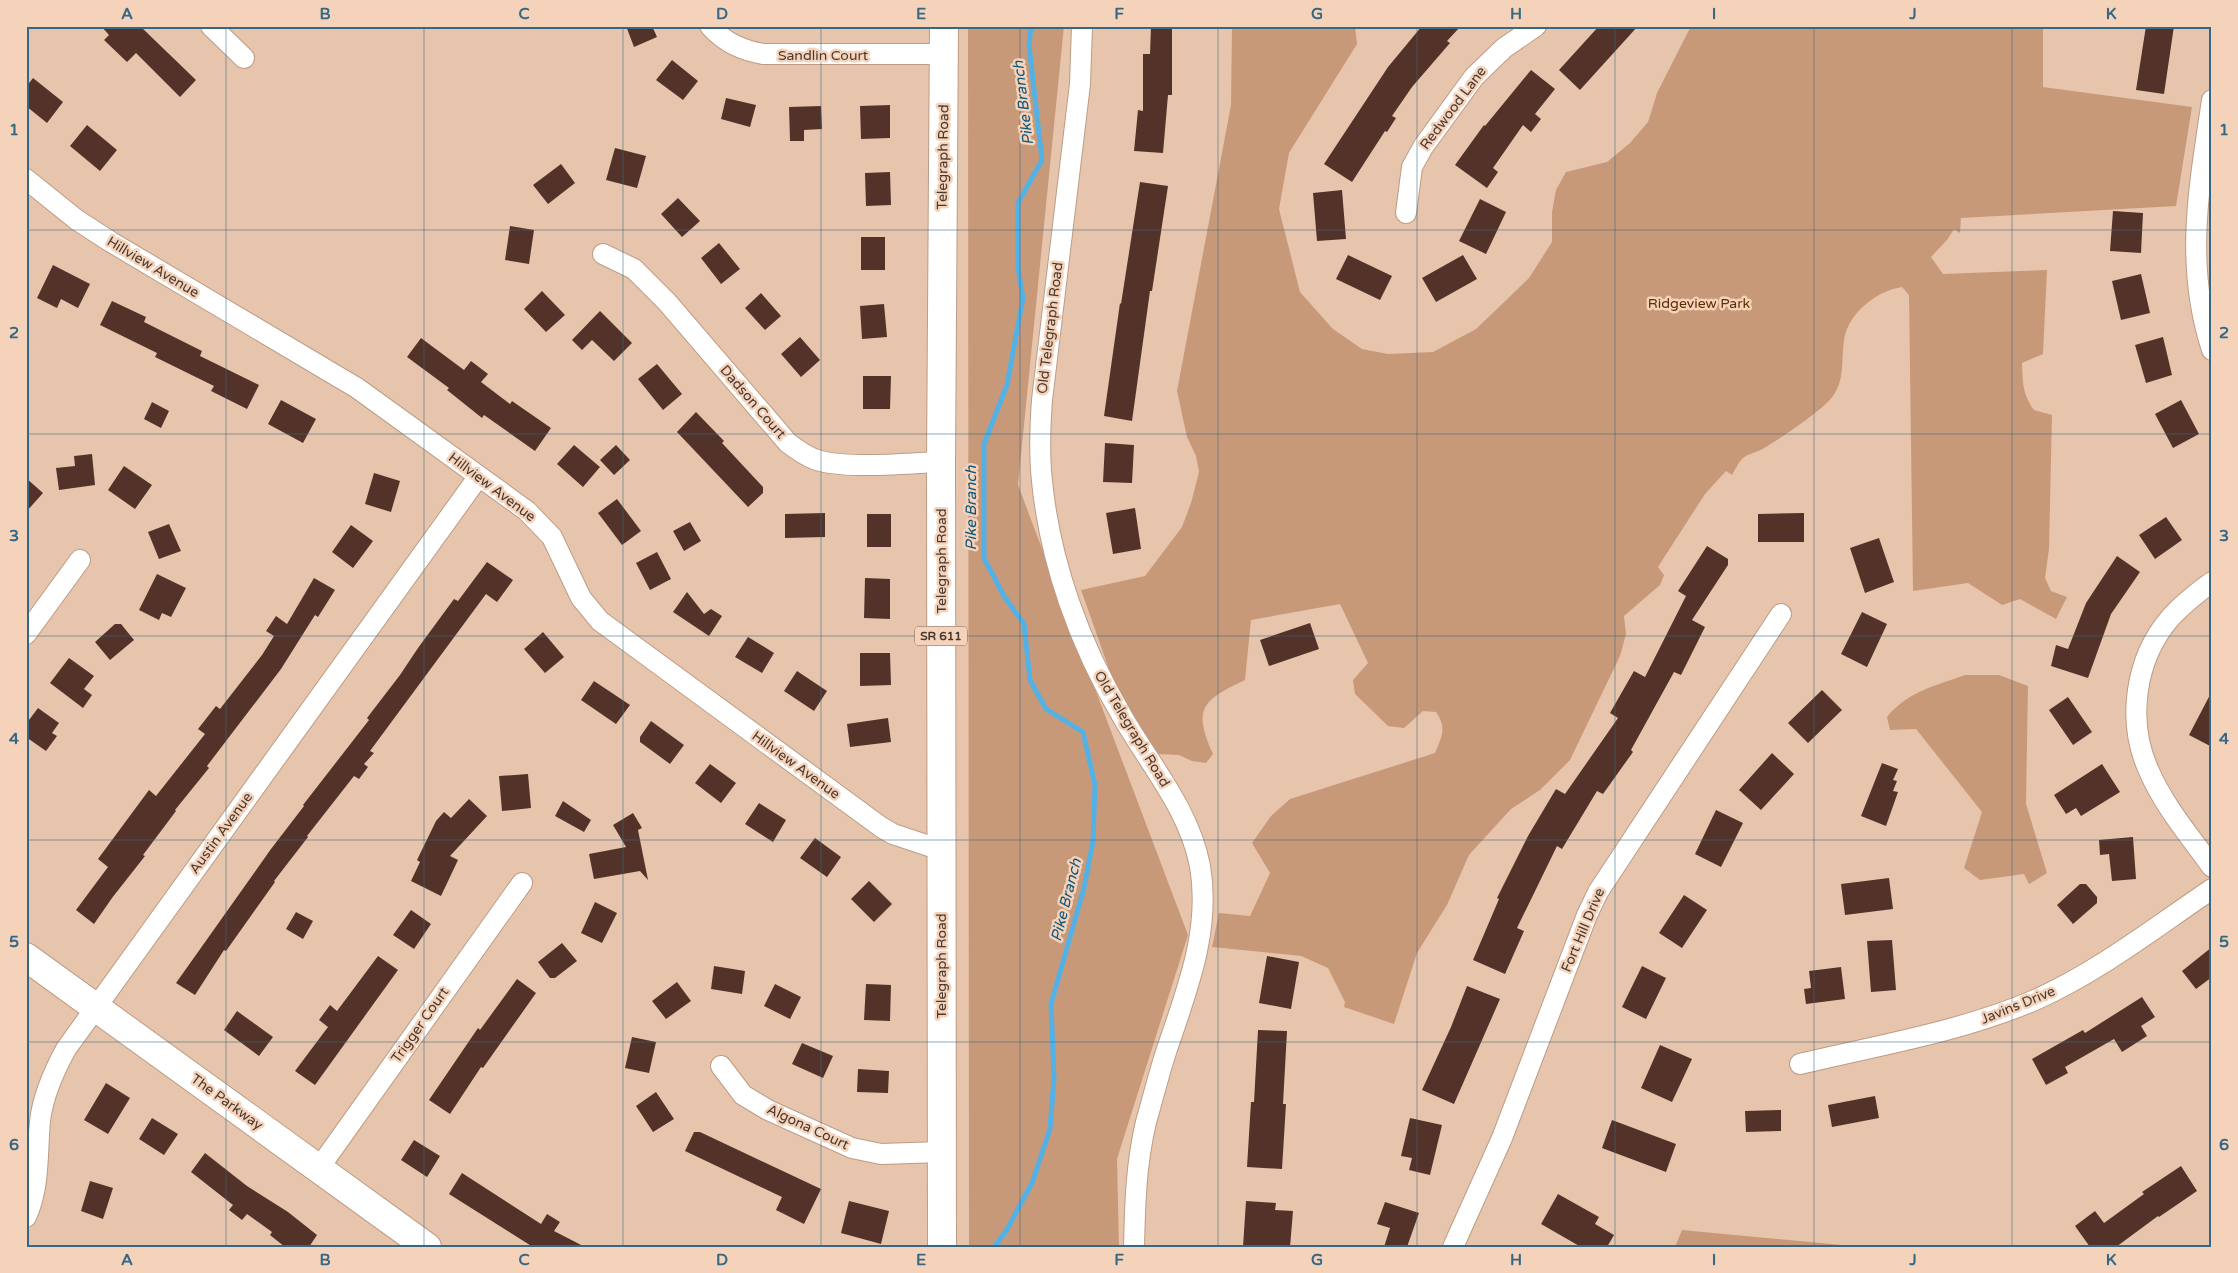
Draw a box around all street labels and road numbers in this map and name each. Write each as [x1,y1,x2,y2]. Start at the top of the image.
street label: Sandlin Court [778,47,869,64]
street label: Redwood Lane [1416,63,1490,153]
street label: Telegraph Road [934,104,952,210]
street label: Hillview Avenue [104,233,202,301]
street label: Old Telegraph Road [1033,261,1067,395]
street label: Dadson Court [716,362,790,443]
street label: Hillview Avenue [445,449,539,525]
street label: Telegraph Road [933,508,950,614]
road number: SR 611 [915,626,967,646]
street label: Old Telegraph Road [1091,668,1173,790]
street label: Hillview Avenue [749,727,843,803]
street label: Austin Avenue [186,789,256,877]
street label: Fort Hill Drive [1558,885,1608,975]
street label: Telegraph Road [933,913,950,1019]
street label: Javins Drive [1978,982,2058,1028]
street label: Trigger Court [388,983,453,1066]
street label: The Parkway [188,1070,267,1134]
street label: Algona Court [764,1101,852,1154]

